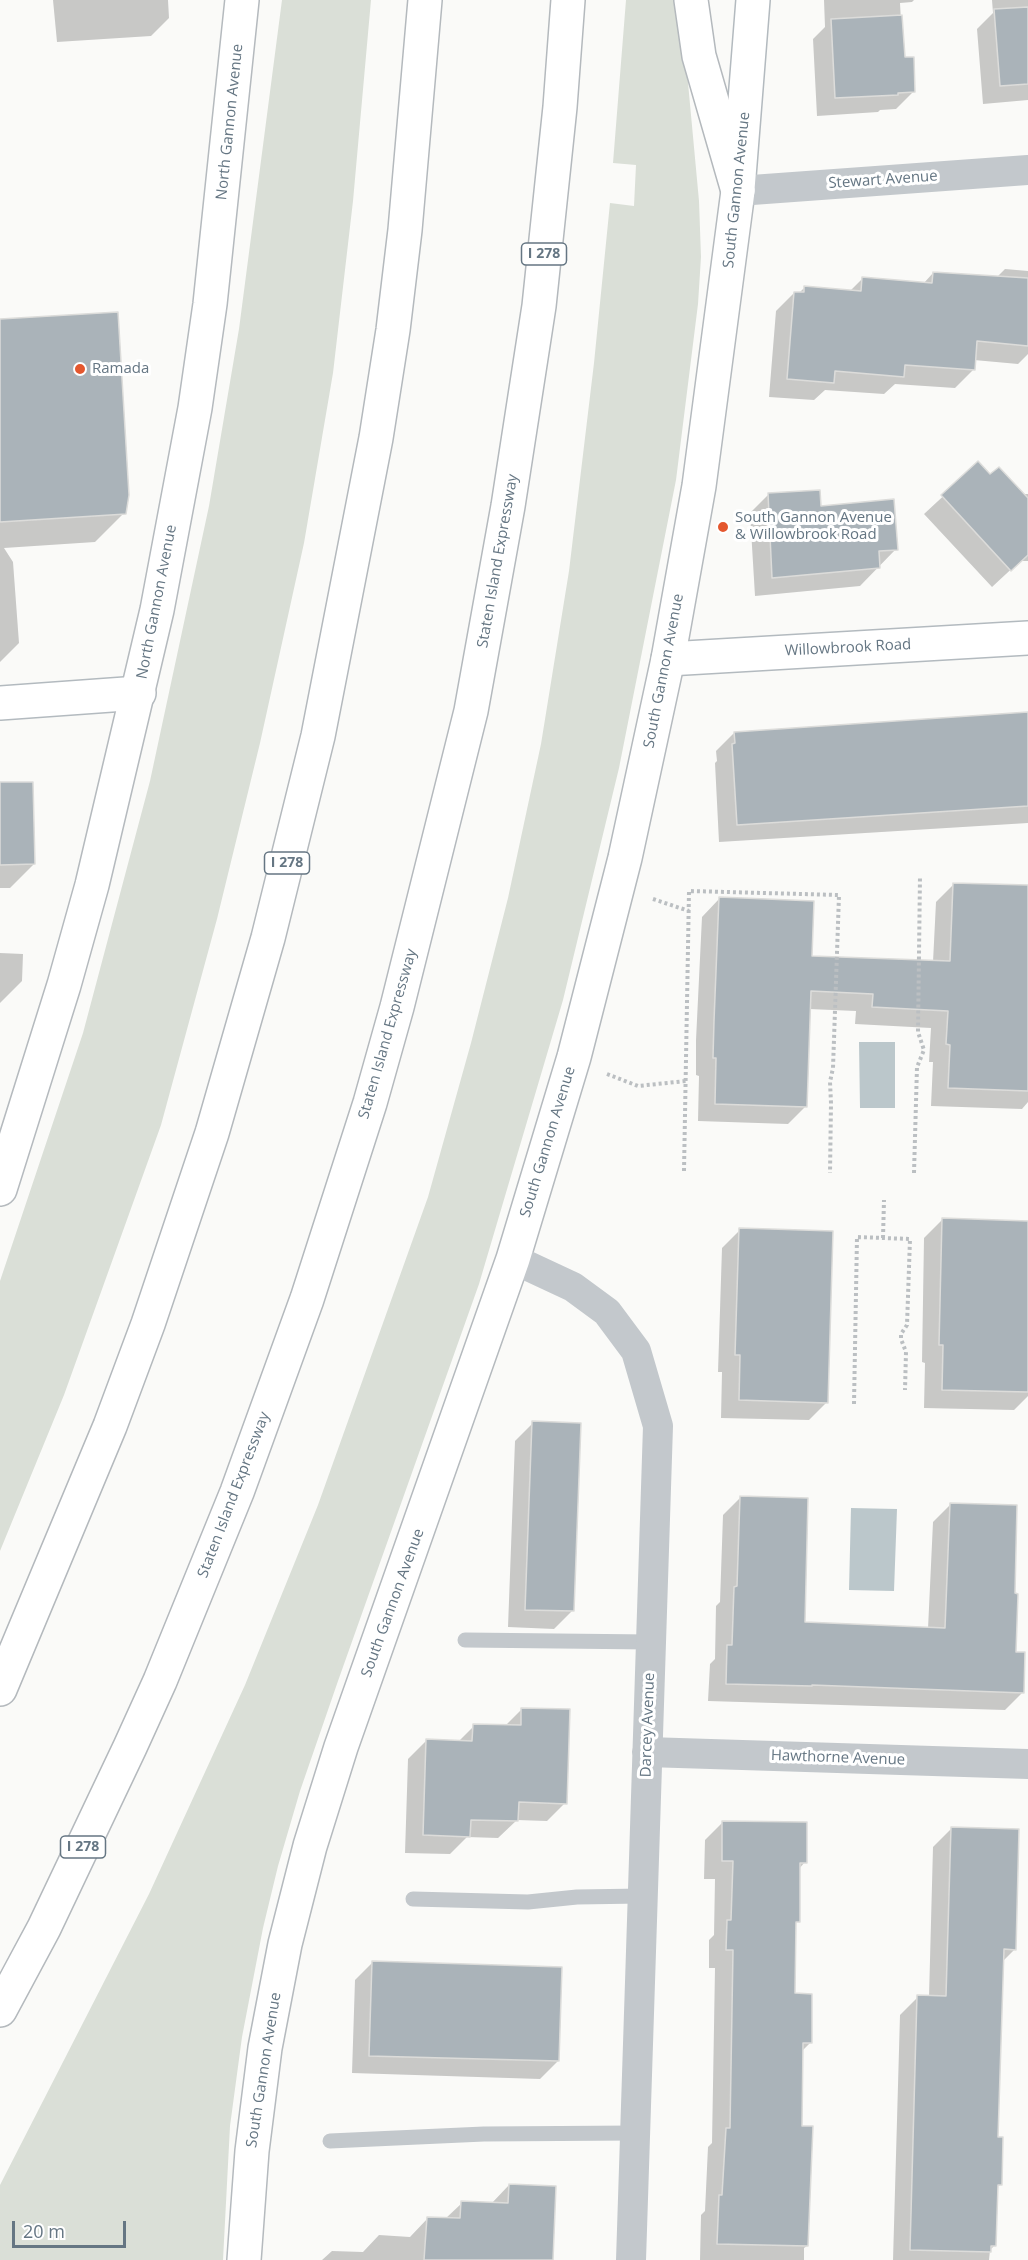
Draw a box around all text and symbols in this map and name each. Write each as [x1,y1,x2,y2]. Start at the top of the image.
street label: North Gannon Avenue [213,43,247,201]
street label: South Gannon Avenue [720,111,754,269]
street label: Stewart Avenue [828,167,938,193]
road number: I 278 [522,243,566,265]
place label: Ramada [92,360,149,378]
marker: Ramada [73,362,87,376]
street label: Staten Island Expressway [474,473,522,649]
place label: South Gannon Avenue & Willowbrook Road [735,509,892,544]
marker: South Gannon Avenue & Willowbrook Road [716,520,730,534]
street label: North Gannon Avenue [133,523,181,681]
street label: South Gannon Avenue [640,592,688,750]
street label: Willowbrook Road [784,636,912,660]
road number: I 278 [264,852,310,874]
street label: Staten Island Expressway [355,947,421,1121]
street label: South Gannon Avenue [516,1064,580,1220]
street label: Staten Island Expressway [194,1410,274,1580]
street label: South Gannon Avenue [358,1526,428,1680]
street label: Darcey Avenue [637,1672,659,1778]
street label: Hawthorne Avenue [770,1747,906,1769]
road number: I 278 [60,1836,106,1858]
street label: South Gannon Avenue [243,1991,285,2149]
scale bar [15,2209,129,2247]
text: 20 m [23,2219,65,2243]

